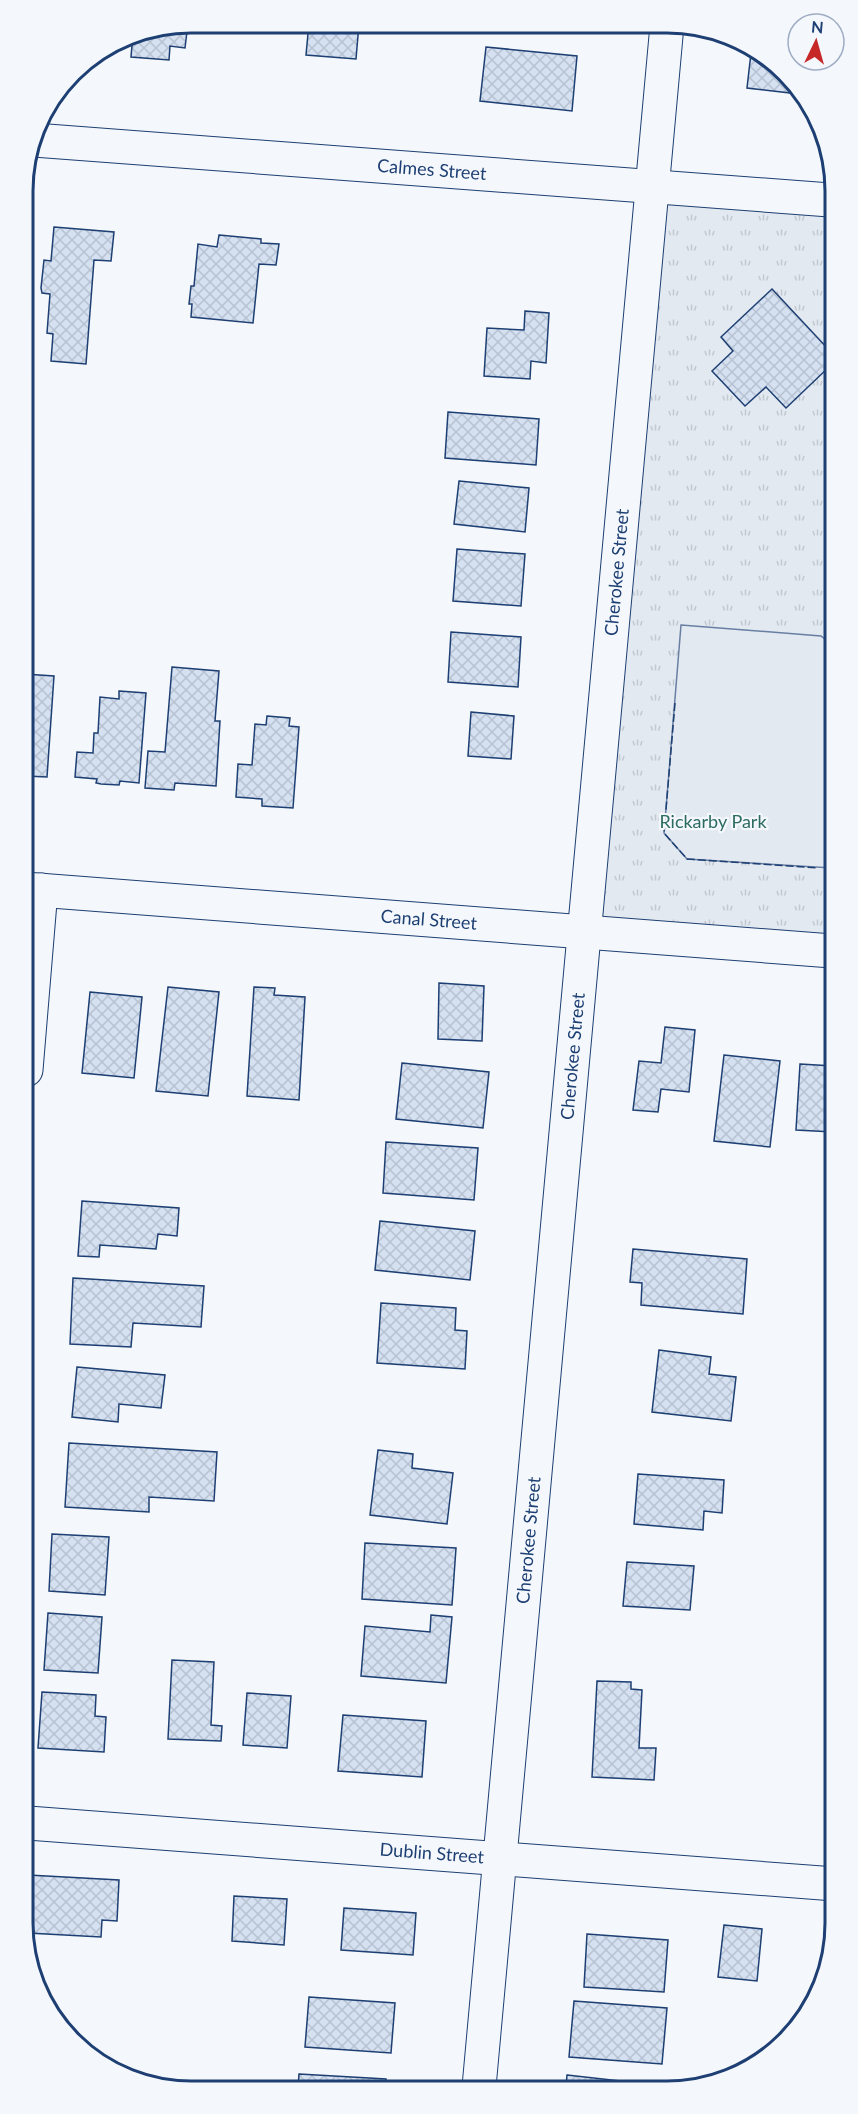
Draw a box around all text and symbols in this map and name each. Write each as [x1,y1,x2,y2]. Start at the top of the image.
north arrow [786,12,846,72]
text: N [810,17,824,37]
street label: Calmes Street [377,154,488,184]
street label: Cherokee Street [599,507,633,637]
park label: Rickarby Park [659,810,767,832]
street label: Canal Street [380,904,478,934]
street label: Cherokee Street [555,991,589,1121]
street label: Cherokee Street [511,1475,545,1605]
street label: Dublin Street [379,1838,485,1867]

